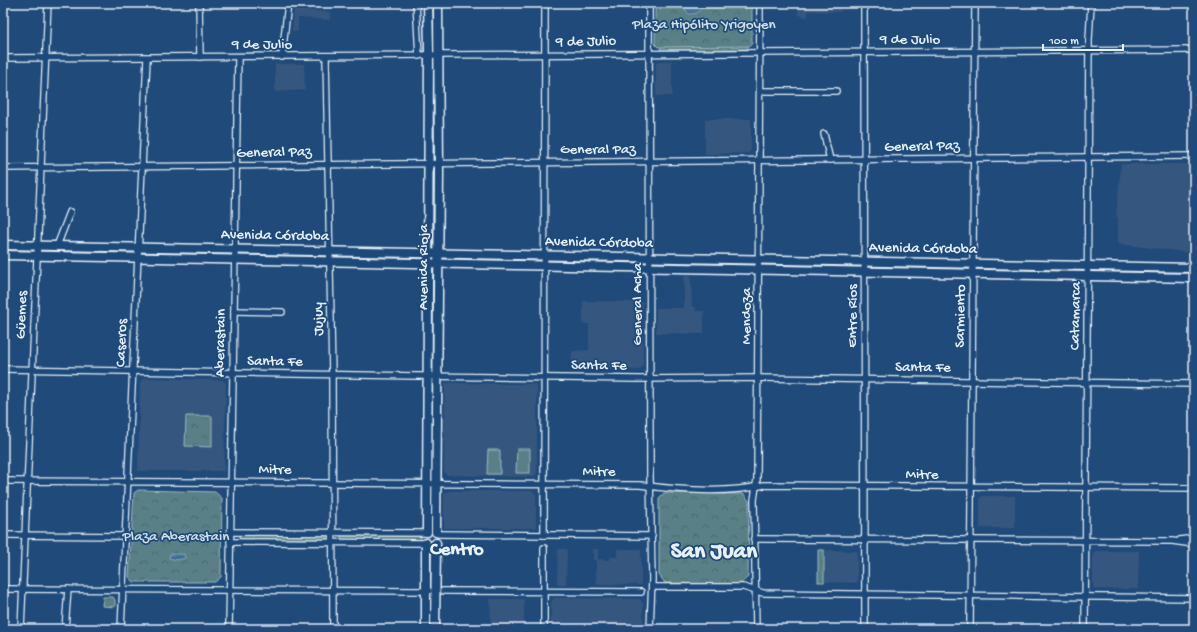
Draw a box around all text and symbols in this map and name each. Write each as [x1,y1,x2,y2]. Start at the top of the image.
park label: Plaza Hipólito Yrigoyen [631,16,776,34]
scale bar [1043,26,1123,52]
street label: 9 de Julio [879,31,940,49]
street label: 9 de Julio [555,32,617,52]
text: 100 m [1048,35,1079,49]
street label: 9 de Julio [231,36,292,54]
street label: General Paz [884,137,960,157]
street label: General Paz [560,141,636,159]
street label: General Paz [236,143,312,163]
street label: Avenida Rioja [415,223,433,310]
street label: Avenida Córdoba [221,226,330,246]
street label: Avenida Córdoba [545,233,654,253]
street label: Avenida Córdoba [869,239,978,259]
street label: General Acha [629,262,647,345]
street label: Catamarca [1066,281,1086,350]
street label: Entre Ríos [844,284,862,348]
street label: Sarmiento [951,284,971,348]
street label: Mendoza [738,287,756,344]
street label: Güemes [12,290,32,339]
street label: Jujuy [310,301,328,336]
street label: Aberastain [211,309,231,377]
street label: Caseros [112,318,132,367]
street label: Santa Fe [247,353,303,371]
street label: Santa Fe [571,357,627,375]
street label: Santa Fe [895,359,951,377]
street label: Mitre [259,461,292,479]
street label: Mitre [583,463,616,481]
street label: Mitre [906,466,939,484]
park label: Plaza Aberastain [122,528,229,546]
district label: Centro [429,539,484,562]
district label: San Juan [671,539,758,566]

